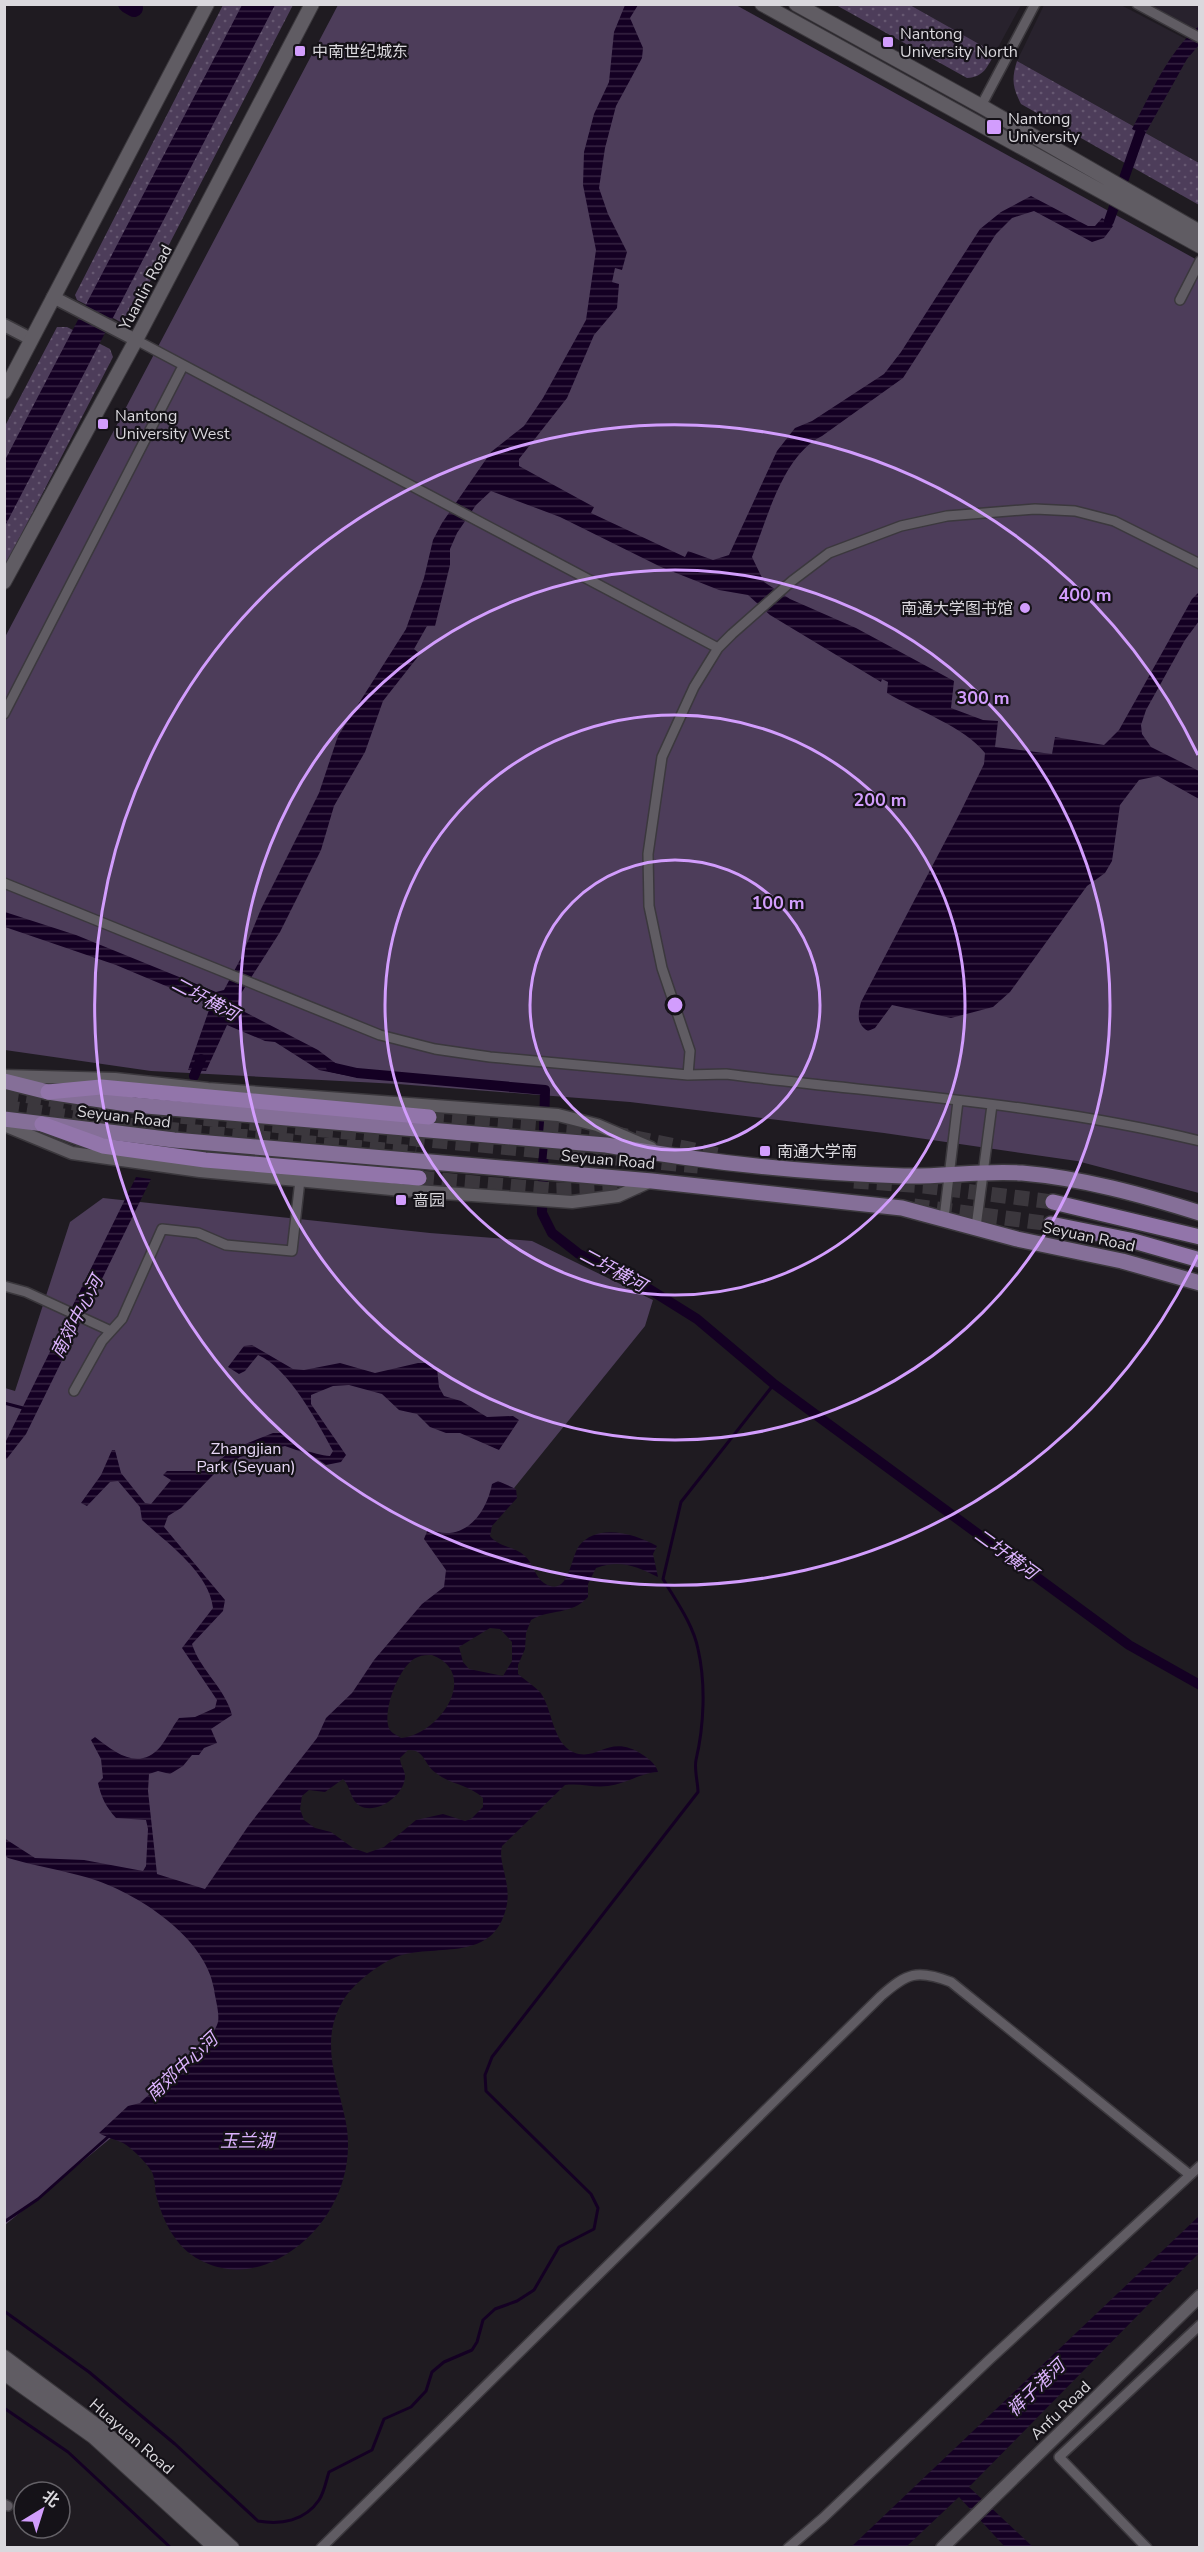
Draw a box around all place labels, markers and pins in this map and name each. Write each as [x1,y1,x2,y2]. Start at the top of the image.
place label: Nantong University North [900,23,1018,63]
marker: Nantong University North [881,35,895,49]
place label: 中南世纪城东 [312,41,408,63]
marker: 中南世纪城东 [293,44,307,58]
place label: Nantong University [1008,108,1081,148]
marker: Nantong University [985,118,1003,136]
place label: Nantong University West [115,405,230,445]
marker: Nantong University West [96,417,110,431]
place label: 南通大学图书馆 [901,598,1013,620]
marker: 南通大学图书馆 [1018,601,1032,615]
centre of rings [665,995,685,1015]
place label: 南通大学南 [777,1141,857,1163]
marker: 南通大学南 [758,1144,772,1158]
place label: 啬园 [413,1190,445,1212]
marker: 啬园 [394,1193,408,1207]

